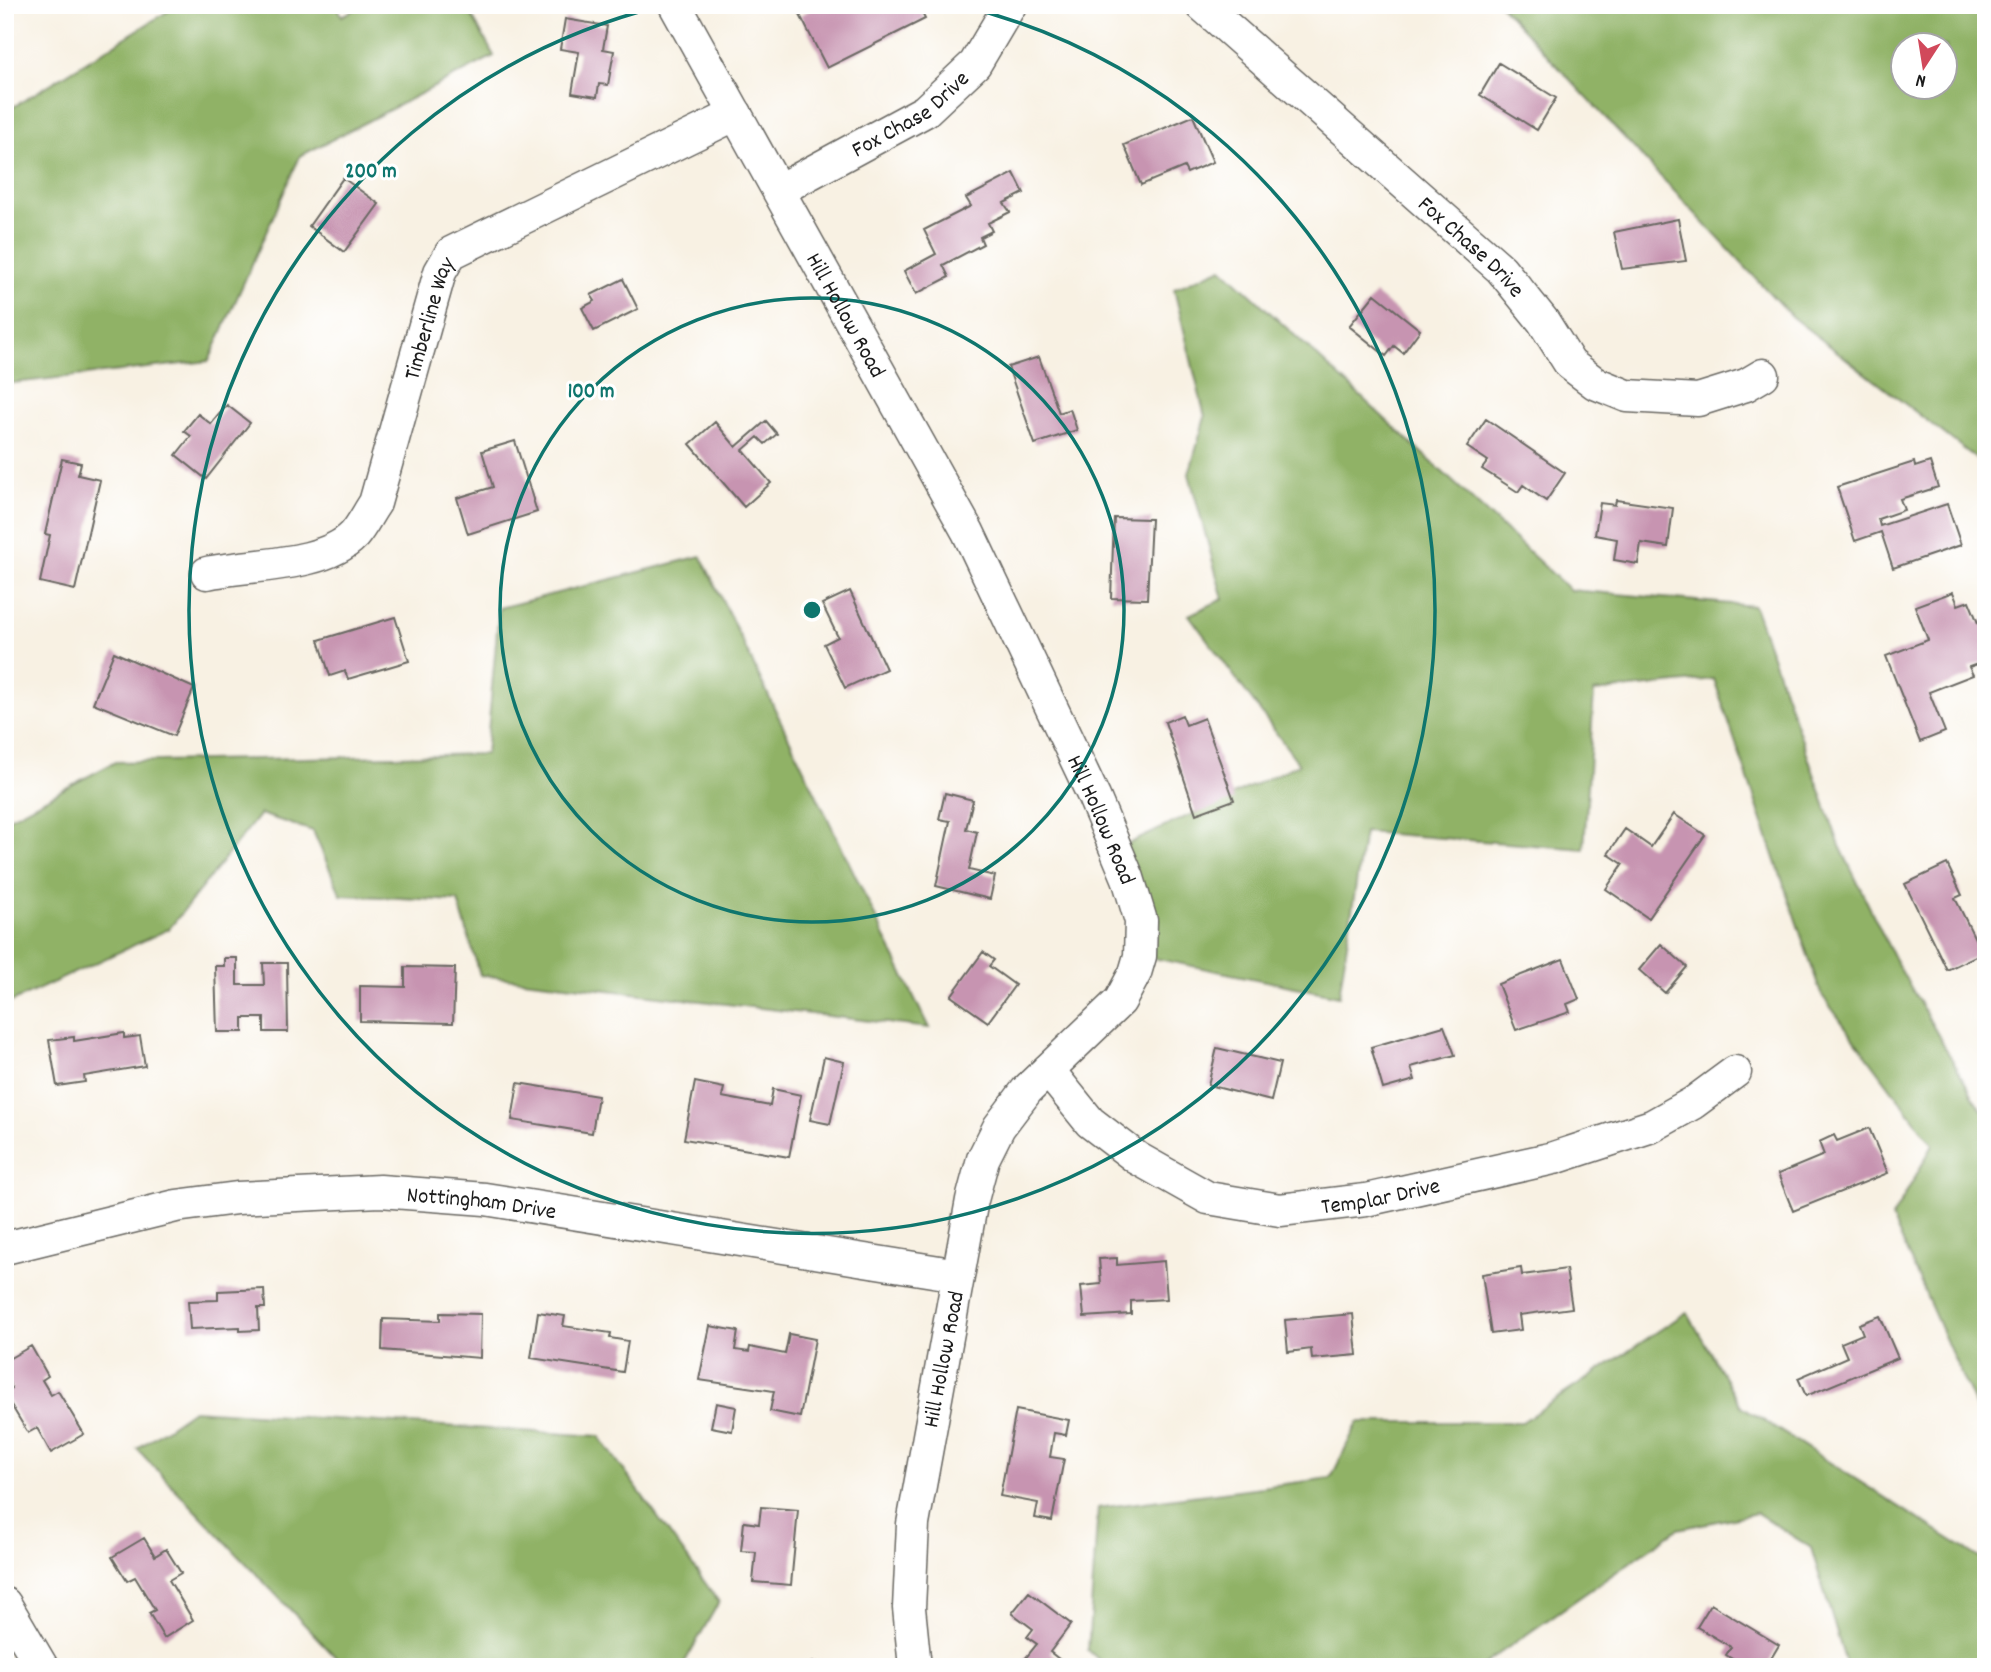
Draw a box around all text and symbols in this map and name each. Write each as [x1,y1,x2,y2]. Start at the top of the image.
north arrow [1890,32,1960,102]
street label: Fox Chase Drive [846,64,978,168]
text: N [1914,65,1929,93]
text: 200 m [345,158,397,188]
street label: Fox Chase Drive [1409,190,1531,306]
street label: Hill Hollow Road [796,247,892,385]
street label: Timberline Way [397,251,466,384]
text: 100 m [568,378,614,408]
centre of rings [800,598,824,622]
street label: Hill Hollow Road [1056,750,1142,890]
street label: Templar Drive [1320,1171,1444,1225]
street label: Nottingham Drive [405,1180,558,1230]
street label: Hill Hollow Road [916,1289,975,1431]

